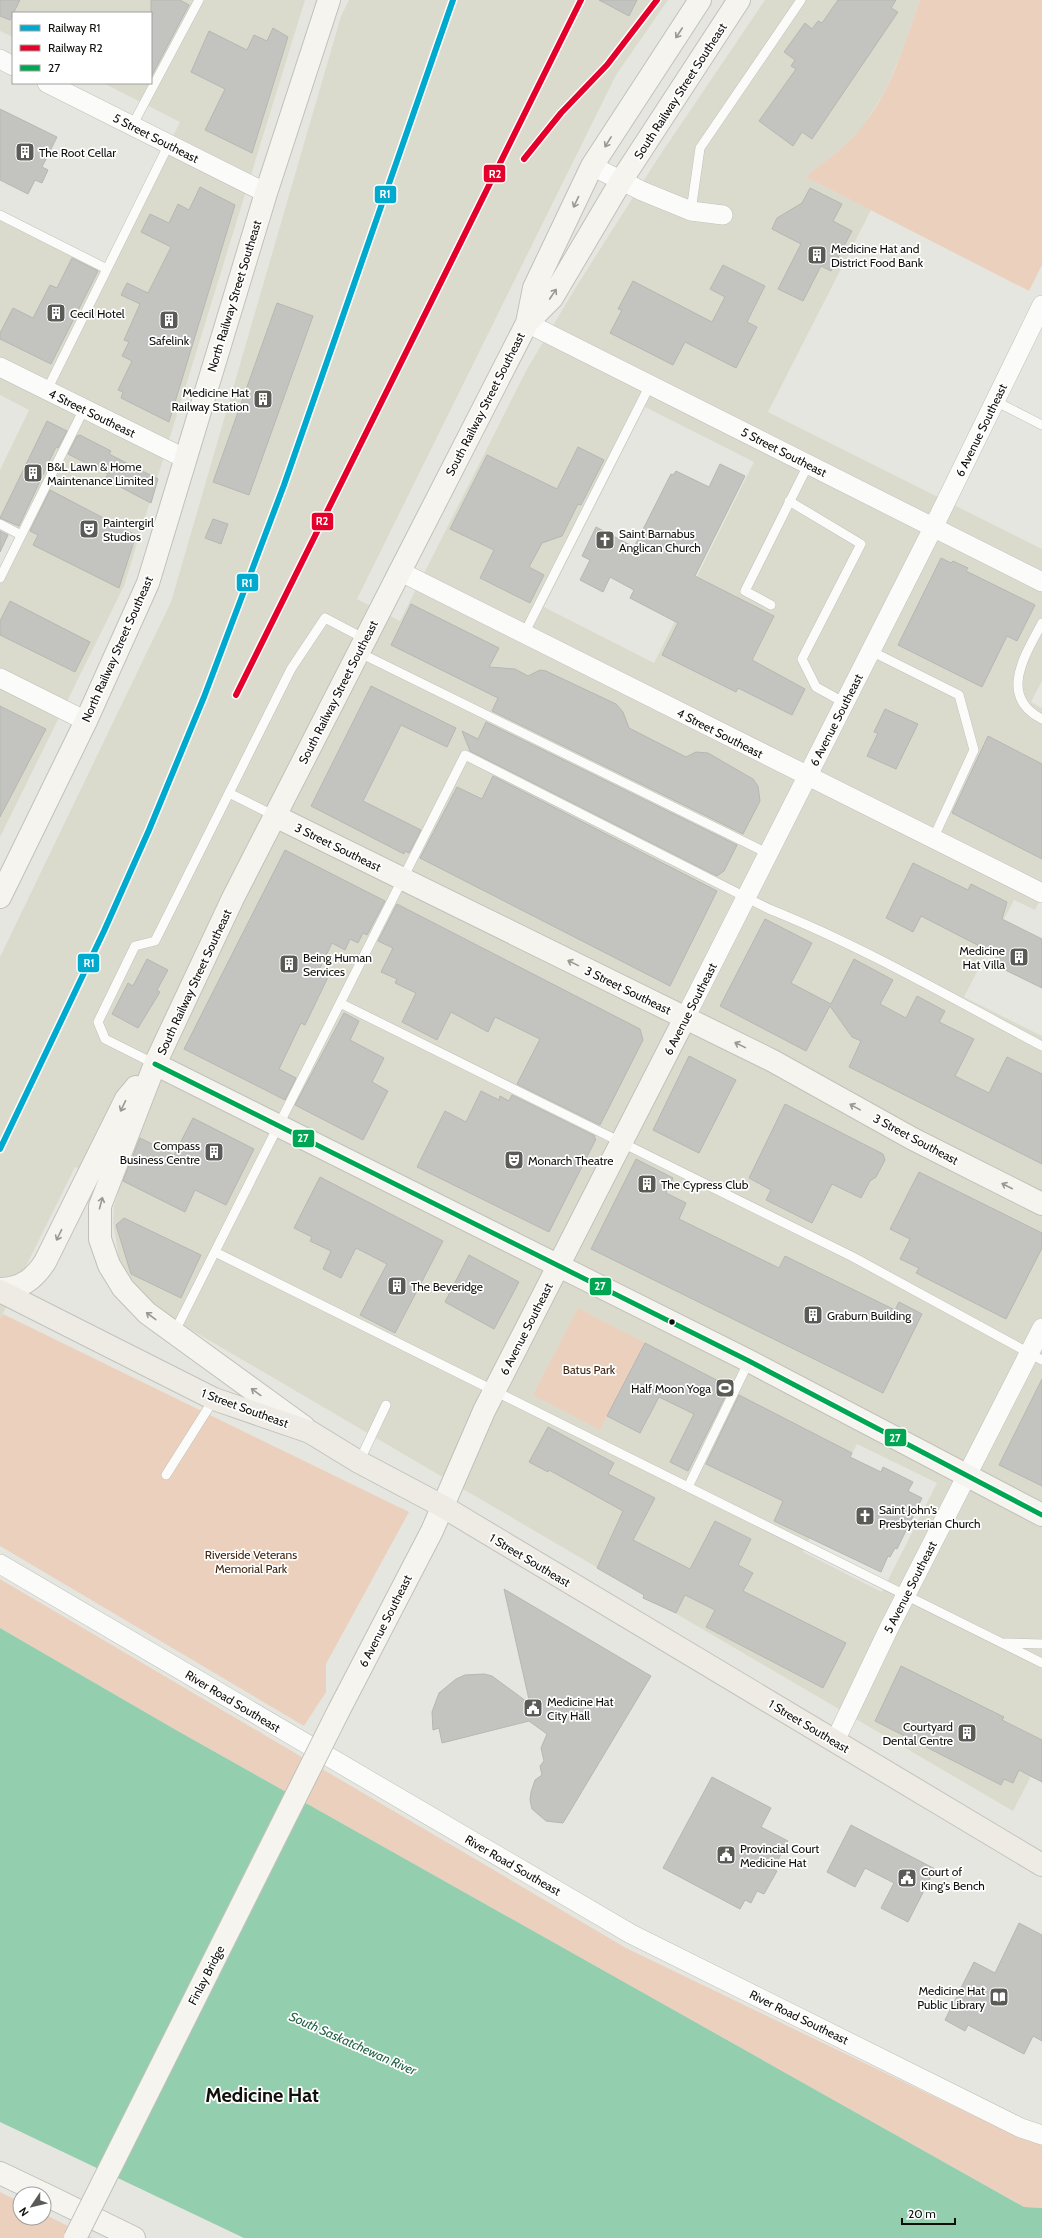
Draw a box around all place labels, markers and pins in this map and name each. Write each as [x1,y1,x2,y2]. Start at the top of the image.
building icon: The Root Cellar [14,141,36,163]
place label: The Root Cellar [39,145,116,160]
place label: Medicine Hat and District Food Bank [831,241,924,270]
building icon: Medicine Hat and District Food Bank [806,244,828,266]
building icon: Cecil Hotel [45,302,67,324]
place label: Cecil Hotel [70,306,125,321]
building icon: Safelink [158,309,180,331]
place label: Safelink [149,333,190,348]
place label: Medicine Hat Railway Station [171,385,249,414]
building icon: Medicine Hat Railway Station [252,388,274,410]
place label: B&L Lawn & Home Maintenance Limited [47,459,154,488]
building icon: B&L Lawn & Home Maintenance Limited [22,462,44,484]
place label: Paintergirl Studios [103,515,154,544]
theatre icon: Paintergirl Studios [78,518,100,540]
place label: Saint Barnabus Anglican Church [619,526,701,555]
church icon: Saint Barnabus Anglican Church [594,529,616,551]
place label: Medicine Hat Villa [959,943,1005,972]
building icon: Medicine Hat Villa [1008,946,1030,968]
place label: Being Human Services [303,950,372,979]
building icon: Being Human Services [278,953,300,975]
place label: Compass Business Centre [120,1138,200,1167]
building icon: Compass Business Centre [203,1141,225,1163]
theatre icon: Monarch Theatre [503,1149,525,1171]
place label: Monarch Theatre [528,1153,613,1168]
building icon: The Cypress Club [636,1173,658,1195]
place label: The Cypress Club [661,1177,749,1192]
building icon: The Beveridge [386,1275,408,1297]
place label: The Beveridge [411,1279,483,1294]
building icon: Graburn Building [802,1304,824,1326]
place label: Graburn Building [827,1308,912,1323]
unlabelled marker [667,1317,677,1327]
sports icon: Half Moon Yoga [714,1377,736,1399]
place label: Half Moon Yoga [631,1381,711,1396]
place label: Saint John's Presbyterian Church [879,1502,981,1531]
church icon: Saint John's Presbyterian Church [854,1505,876,1527]
place label: Medicine Hat City Hall [547,1694,614,1723]
public building icon: Medicine Hat City Hall [522,1697,544,1719]
place label: Courtyard Dental Centre [882,1719,953,1748]
building icon: Courtyard Dental Centre [956,1722,978,1744]
place label: Provincial Court Medicine Hat [740,1841,819,1870]
public building icon: Provincial Court Medicine Hat [715,1844,737,1866]
place label: Court of King's Bench [921,1864,985,1893]
public building icon: Court of King's Bench [896,1867,918,1889]
place label: Medicine Hat Public Library [917,1983,985,2012]
library icon: Medicine Hat Public Library [988,1986,1010,2008]

